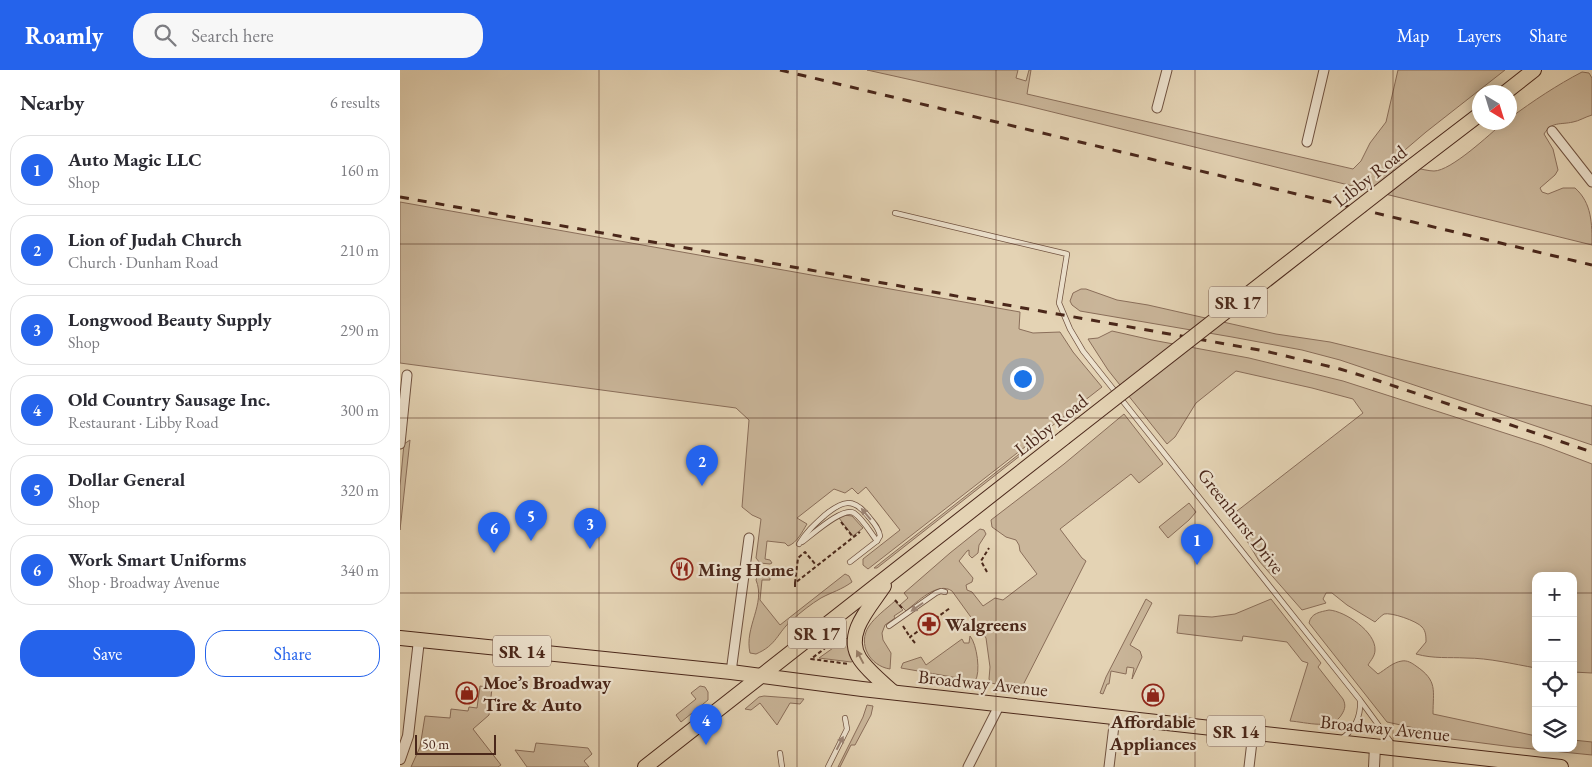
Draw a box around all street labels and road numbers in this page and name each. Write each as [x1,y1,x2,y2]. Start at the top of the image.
street label: Libby Road [1328,139,1412,213]
road number: SR 17 [1209,286,1267,318]
street label: Libby Road [1009,388,1093,462]
street label: Greenhurst Drive [1192,463,1290,579]
road number: SR 17 [788,618,846,648]
road number: SR 14 [493,636,551,666]
street label: Broadway Avenue [917,664,1049,702]
street label: Broadway Avenue [1319,709,1451,747]
road number: SR 14 [1207,716,1265,746]

